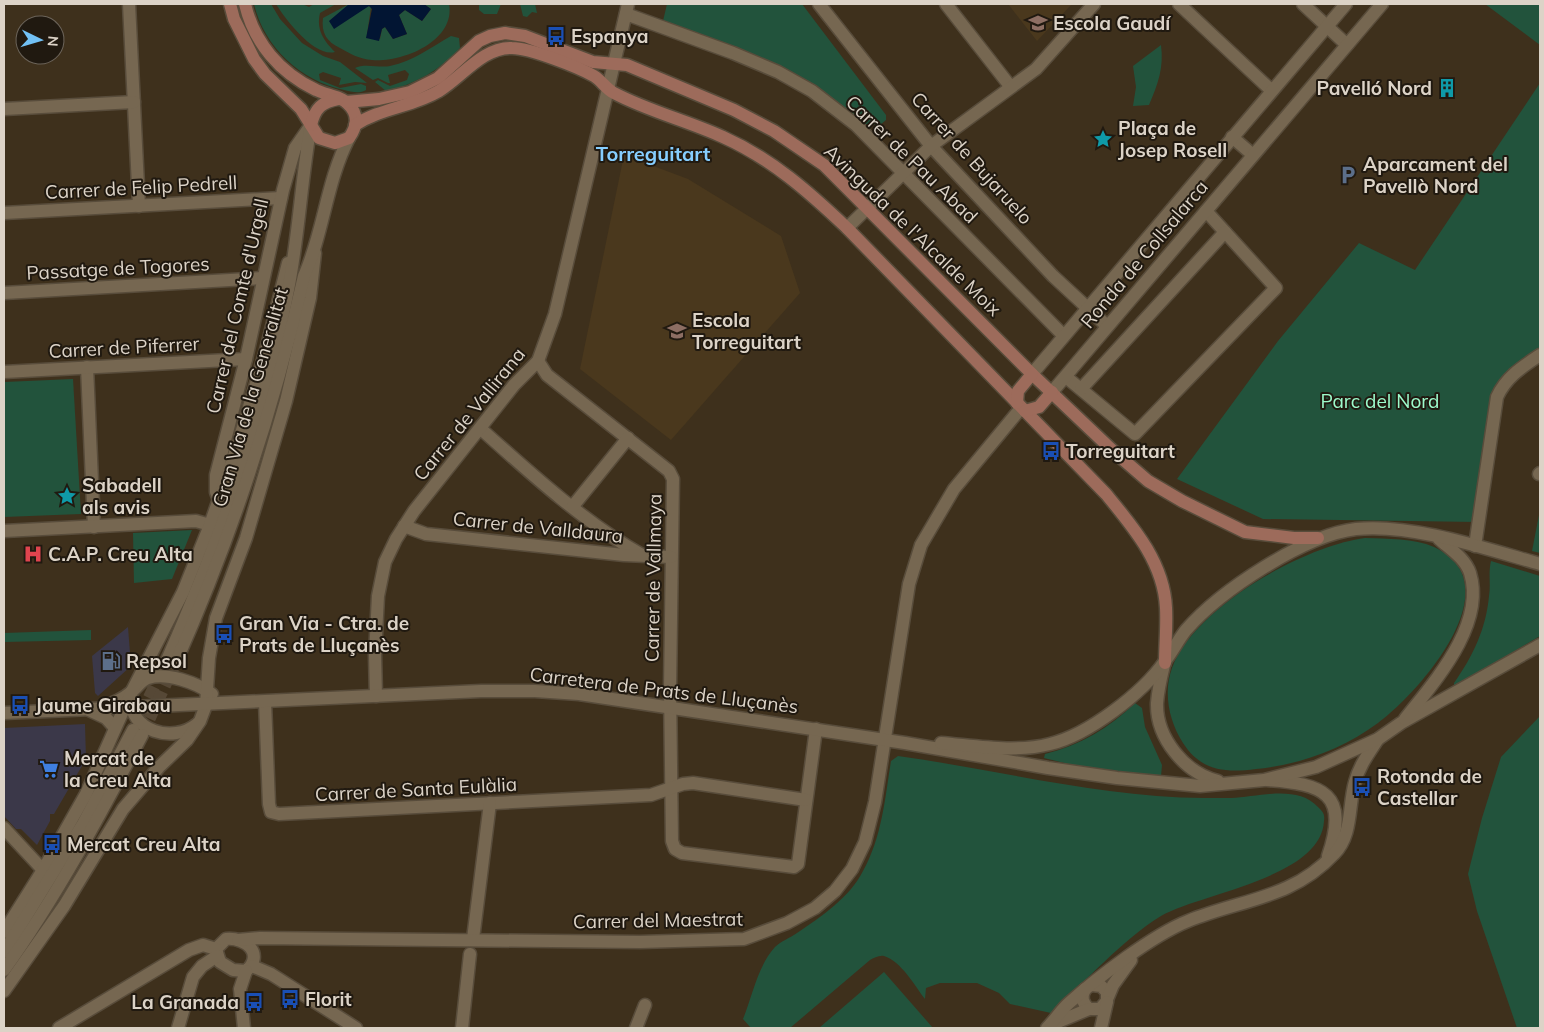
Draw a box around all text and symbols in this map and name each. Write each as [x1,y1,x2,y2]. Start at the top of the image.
place label: Escola Gaudí [1053,11,1171,35]
school or university icon: Escola Gaudí [1027,12,1049,34]
north arrow [15,15,65,65]
place label: Espanya [571,24,649,48]
bus stop icon: Espanya [545,25,567,47]
text: N [44,35,62,47]
place label: Pavelló Nord [1316,76,1432,100]
building icon: Pavelló Nord [1436,77,1458,99]
street label: Carrer de Bujaruelo [906,87,1038,229]
street label: Carrer de Pau Abad [841,90,983,228]
place label: Plaça de Josep Rosell [1118,116,1227,162]
place icon: Plaça de Josep Rosell [1092,128,1114,150]
street label: Avinguda de l'Alcalde Moix [819,139,1007,321]
district label: Torreguitart [596,141,711,166]
place label: Aparcament del Pavellò Nord [1363,152,1508,198]
parking icon: Aparcament del Pavellò Nord [1337,164,1359,186]
street label: Carrer de Felip Pedrell [44,170,238,204]
street label: Ronda de Collsalarca [1075,175,1213,333]
street label: Carrer del Comte d'Urgell [201,196,273,416]
street label: Passatge de Togores [26,251,210,285]
street label: Gran Via de la Generalitat [207,284,293,510]
place label: Escola Torreguitart [692,308,801,354]
school or university icon: Escola Torreguitart [666,320,688,342]
street label: Carrer de Piferrer [48,331,200,363]
street label: Carrer de Vallirana [408,343,530,485]
park label: Parc del Nord [1321,389,1439,413]
place label: Torreguitart [1066,439,1175,463]
bus stop icon: Torreguitart [1040,440,1062,462]
place label: Sabadell als avis [82,473,162,519]
place icon: Sabadell als avis [56,485,78,507]
street label: Carrer de Vallmaya [640,494,666,662]
street label: Carrer de Valldaura [452,506,624,548]
place label: C.A.P. Creu Alta [48,542,193,566]
hospital icon: C.A.P. Creu Alta [22,543,44,565]
place label: Gran Via - Ctra. de Prats de Lluçanès [239,611,409,657]
bus stop icon: Gran Via - Ctra. de Prats de Lluçanès [213,623,235,645]
place label: Repsol [126,649,187,673]
fuel station icon: Repsol [100,650,122,672]
street label: Carretera de Prats de Lluçanès [528,662,800,718]
place label: Jaume Girabau [35,693,171,717]
bus stop icon: Jaume Girabau [9,694,31,716]
place label: Mercat de la Creu Alta [64,746,171,792]
supermarket icon: Mercat de la Creu Alta [38,758,60,780]
place label: Rotonda de Castellar [1377,764,1482,810]
street label: Carrer de Santa Eulàlia [314,772,518,806]
bus stop icon: Rotonda de Castellar [1351,776,1373,798]
place label: Mercat Creu Alta [67,832,220,856]
bus stop icon: Mercat Creu Alta [41,833,63,855]
street label: Carrer del Maestrat [573,907,744,933]
place label: Florit [305,987,352,1011]
bus stop icon: Florit [279,988,301,1010]
place label: La Granada [131,990,239,1014]
bus stop icon: La Granada [243,991,265,1013]

